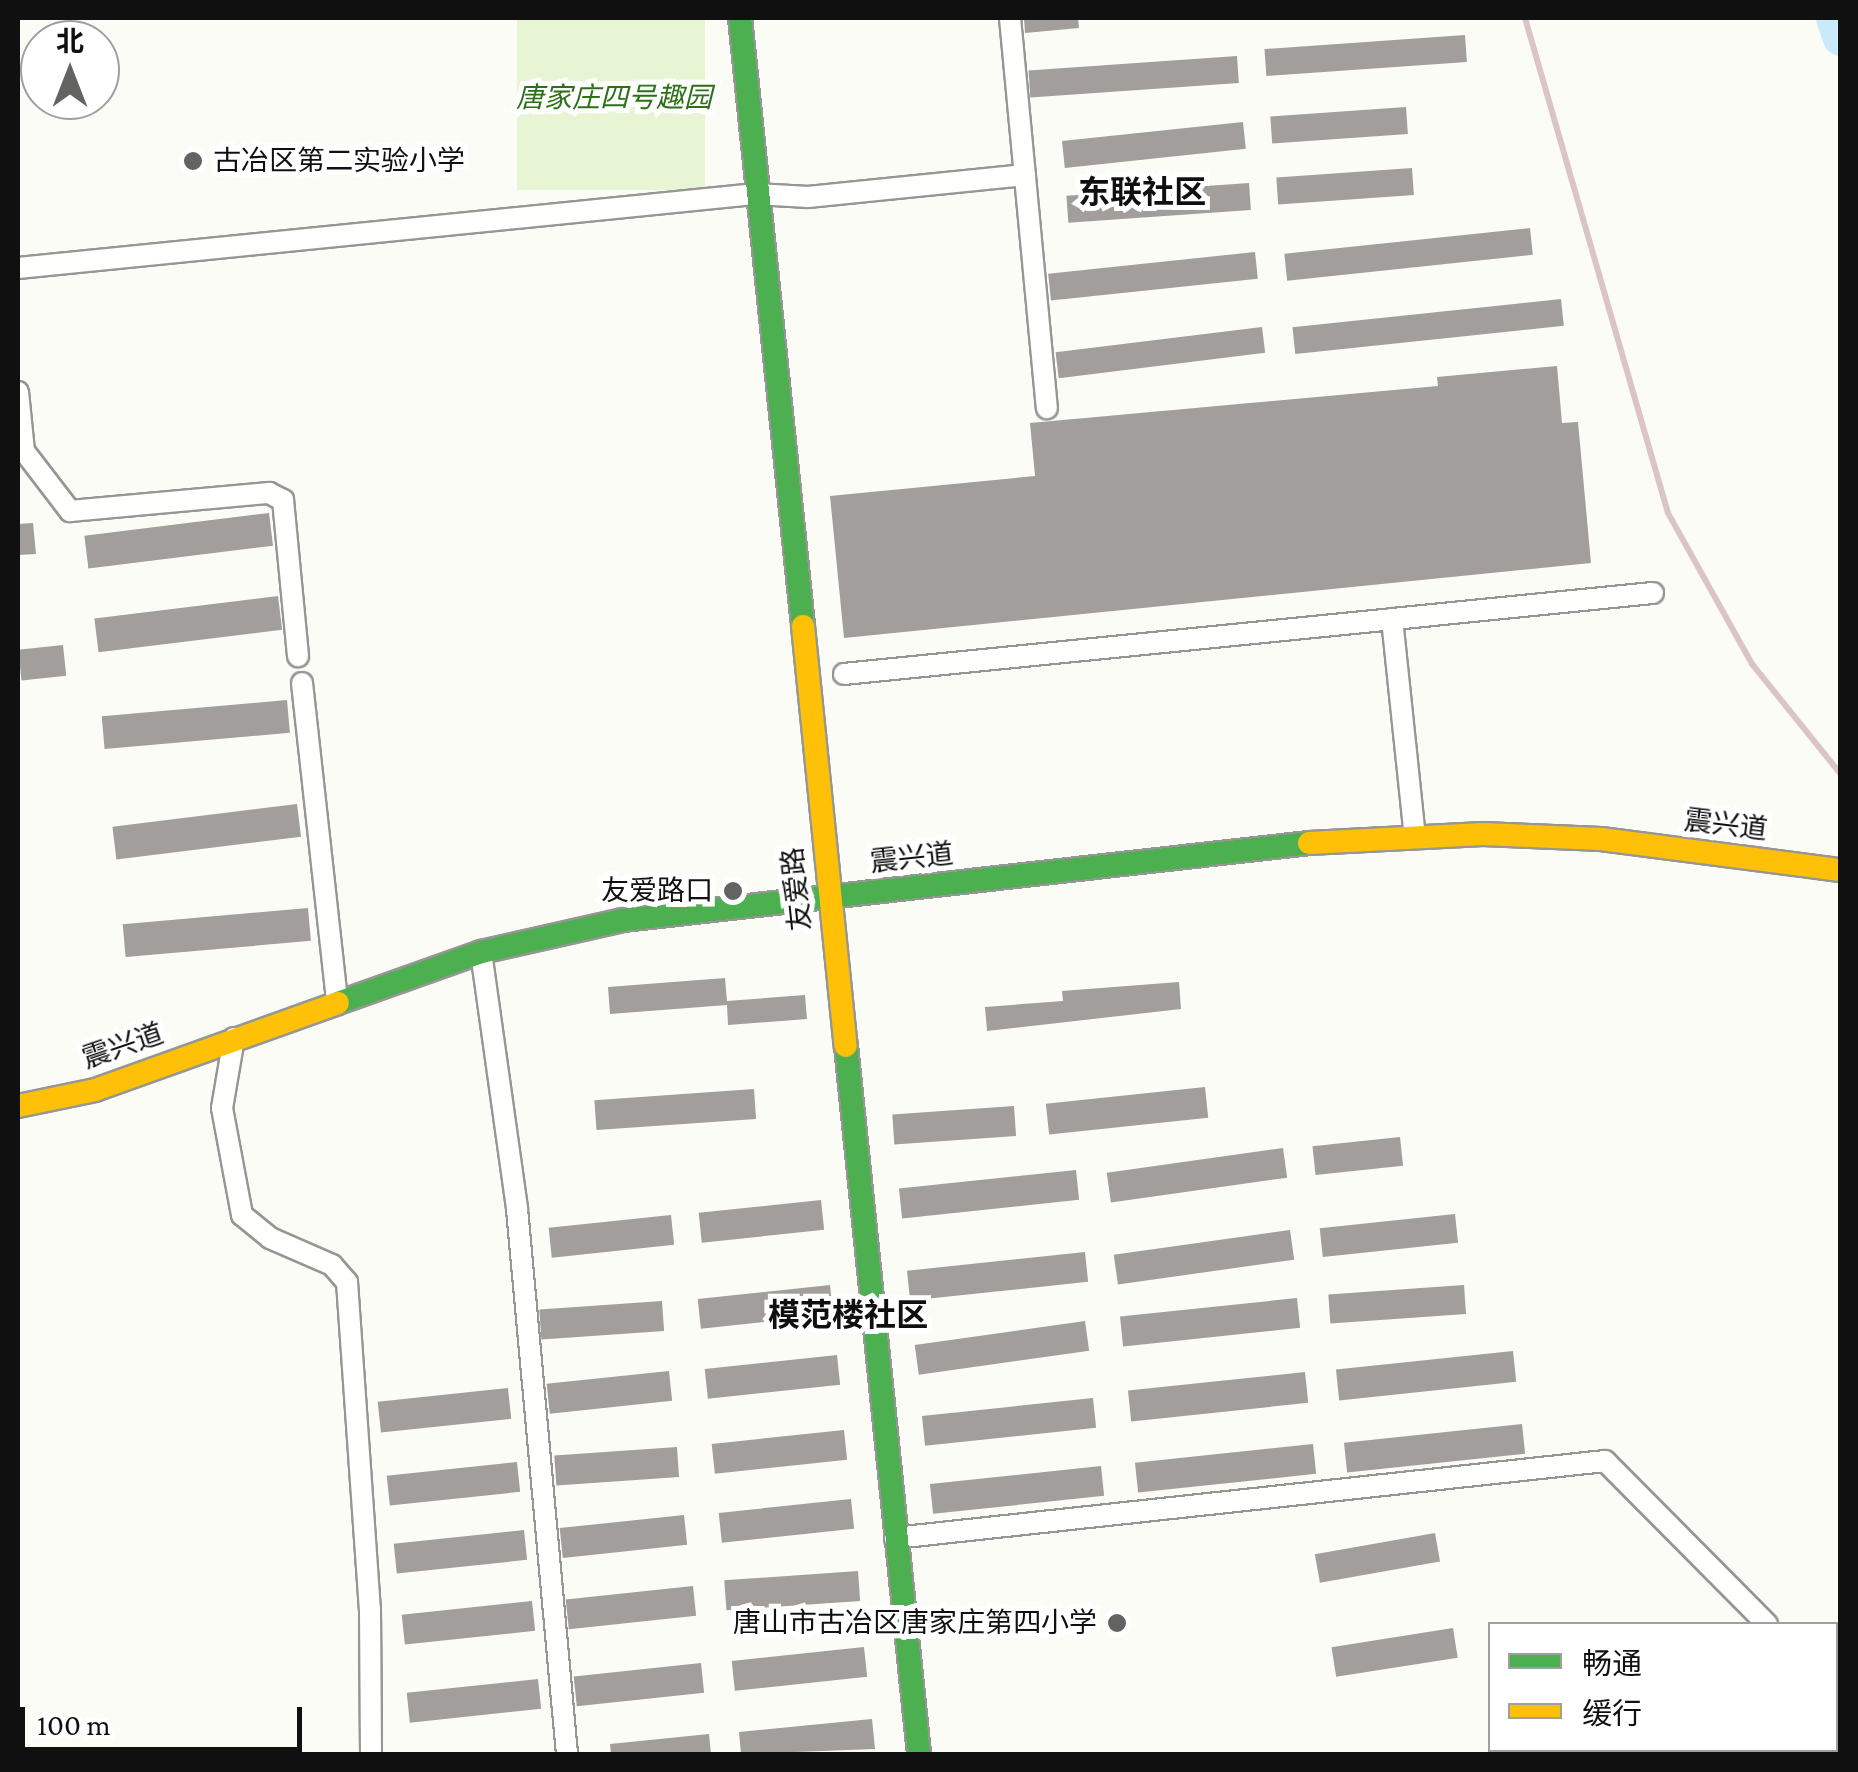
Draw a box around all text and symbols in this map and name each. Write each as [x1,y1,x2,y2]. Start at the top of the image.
north arrow [20,20,120,120]
text: 北 [56,26,84,57]
park label: 唐家庄四号趣园 [516,81,712,115]
place label: 古冶区第二实验小学 [213,144,465,178]
marker: 古冶区第二实验小学 [182,150,204,172]
district label: 东联社区 [1078,173,1206,211]
street label: 震兴道 [1682,803,1770,847]
street label: 震兴道 [868,837,956,879]
street label: 友爱路 [776,845,818,933]
place label: 友爱路口 [601,874,713,908]
marker: 友爱路口 [722,880,744,902]
street label: 震兴道 [78,1016,168,1076]
district label: 模范楼社区 [768,1296,928,1334]
place label: 唐山市古冶区唐家庄第四小学 [733,1606,1097,1640]
marker: 唐山市古冶区唐家庄第四小学 [1106,1612,1128,1634]
legend [1488,1622,1838,1752]
text: 畅通 [1582,1647,1642,1680]
scale bar [25,1687,308,1749]
text: 缓行 [1582,1697,1642,1730]
text: 100 m [37,1708,111,1741]

